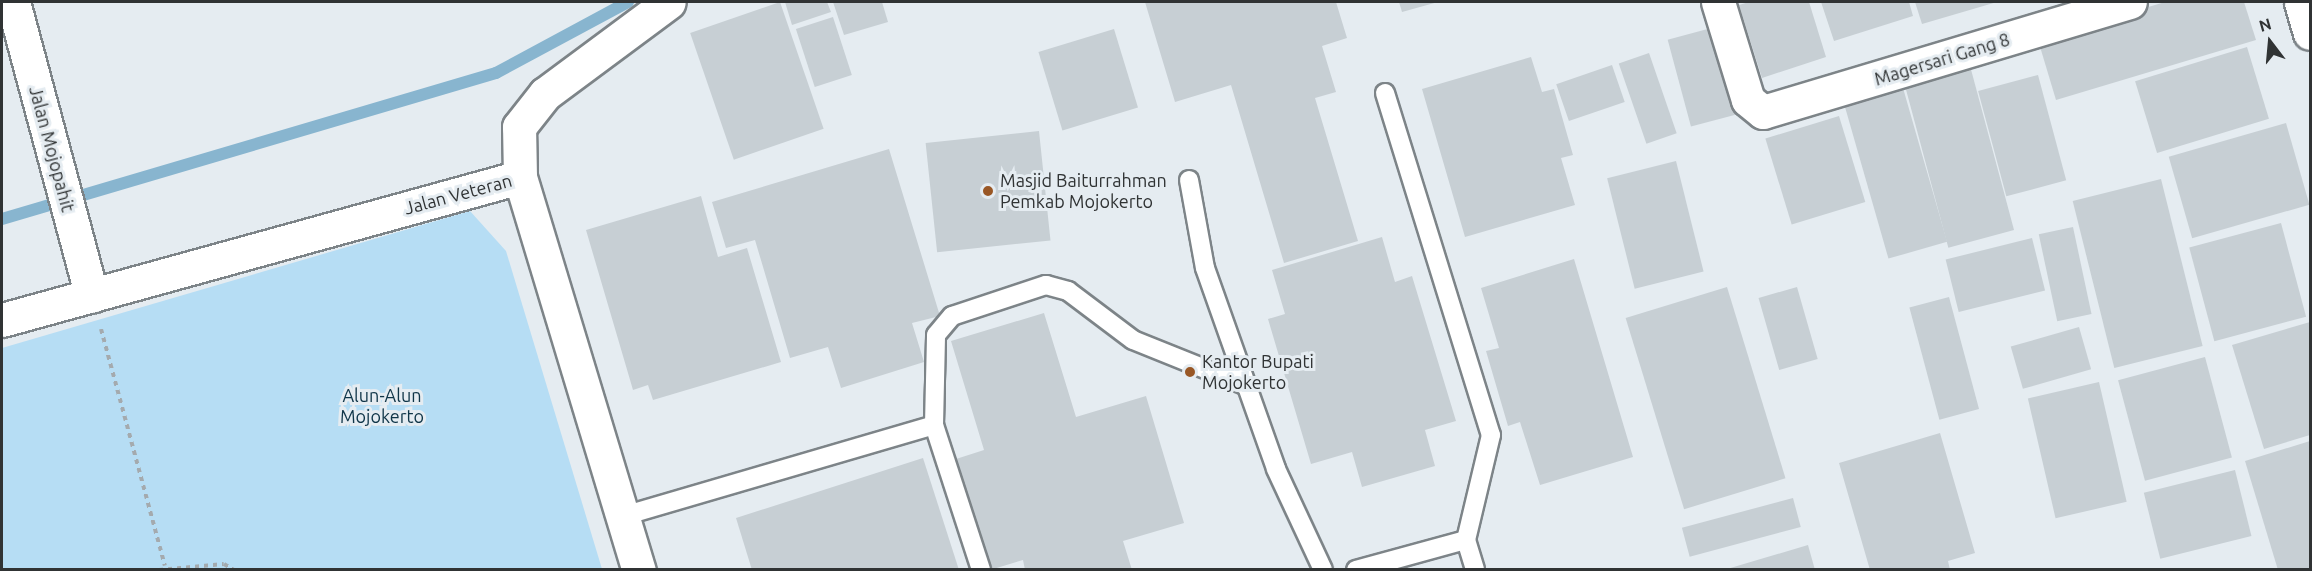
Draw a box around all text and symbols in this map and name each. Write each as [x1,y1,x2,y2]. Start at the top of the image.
north arrow [2240,12,2300,72]
text: N [2257,14,2273,35]
street label: Magersari Gang 8 [1872,28,2012,90]
street label: Jalan Mojopahit [25,84,79,214]
street label: Jalan Veteran [402,169,514,219]
place label: Masjid Baiturrahman Pemkab Mojokerto [1000,170,1167,213]
marker: Masjid Baiturrahman Pemkab Mojokerto [981,184,995,198]
place label: Kantor Bupati Mojokerto [1202,351,1314,394]
marker: Kantor Bupati Mojokerto [1183,365,1197,379]
park label: Alun-Alun Mojokerto [340,385,424,428]

